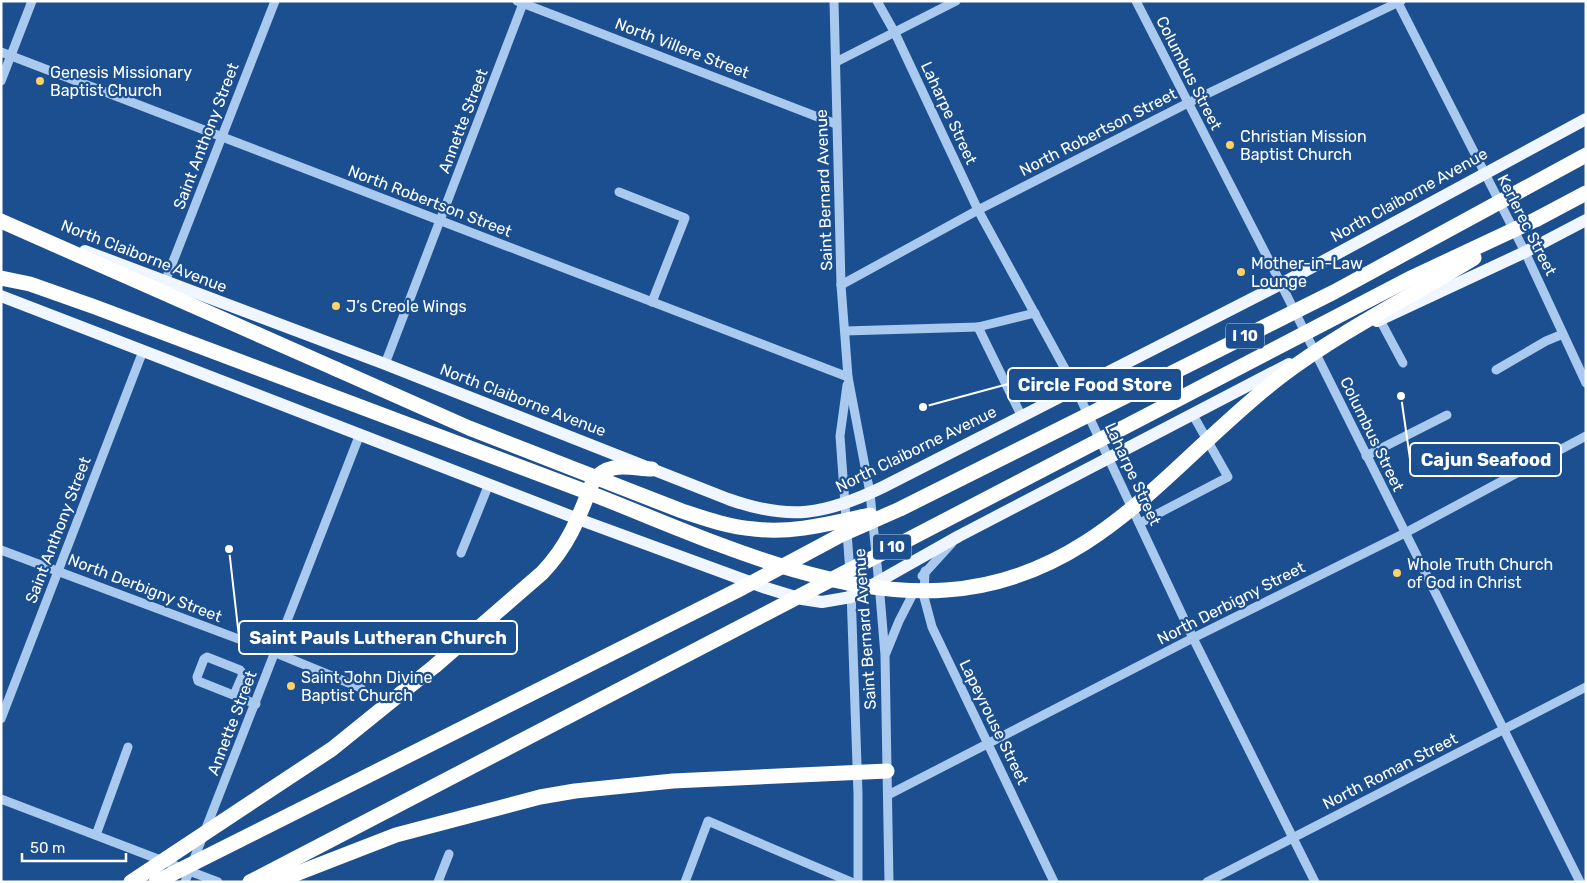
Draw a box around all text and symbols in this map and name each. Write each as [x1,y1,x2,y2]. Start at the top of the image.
street label: Columbus Street [1152,13,1226,133]
street label: North Villere Street [612,14,752,82]
street label: Laharpe Street [917,59,981,167]
street label: Saint Anthony Street [169,60,243,212]
place label: Genesis Missionary Baptist Church [50,63,192,100]
street label: Annette Street [434,66,492,176]
marker: Genesis Missionary Baptist Church [34,75,46,87]
street label: North Robertson Street [1016,84,1180,180]
street label: Saint Bernard Avenue [812,109,836,271]
place label: Christian Mission Baptist Church [1240,127,1367,164]
marker: Christian Mission Baptist Church [1224,139,1236,151]
street label: North Claiborne Avenue [1327,144,1491,246]
street label: North Robertson Street [345,161,515,241]
street label: Kerlerec Street [1493,171,1561,279]
street label: North Claiborne Avenue [58,215,230,297]
place label: Mother-in-Law Lounge [1251,254,1363,291]
marker: Mother-in-Law Lounge [1235,266,1247,278]
place label: J’s Creole Wings [346,297,467,316]
marker: J’s Creole Wings [330,300,342,312]
road number: I 10 [1226,324,1264,348]
street label: North Claiborne Avenue [437,359,609,441]
callout: Circle Food Store [1008,368,1182,401]
text: Circle Food Store [1018,374,1173,396]
street label: Columbus Street [1336,374,1408,494]
street label: North Claiborne Avenue [833,402,1000,496]
street label: Laharpe Street [1101,420,1165,528]
callout: Cajun Seafood [1410,443,1561,476]
text: Cajun Seafood [1421,449,1551,471]
street label: Saint Anthony Street [21,454,95,606]
road number: I 10 [873,534,911,560]
street label: Saint Bernard Avenue [850,548,880,710]
street label: North Derbigny Street [65,550,225,626]
place label: Whole Truth Church of God in Christ [1407,555,1553,592]
street label: North Derbigny Street [1154,557,1308,649]
marker: Whole Truth Church of God in Christ [1391,567,1403,579]
callout: Saint Pauls Lutheran Church [239,621,517,654]
text: Saint Pauls Lutheran Church [249,627,507,649]
street label: Lapeyrouse Street [955,656,1033,788]
street label: Annette Street [203,668,261,778]
place label: Saint John Divine Baptist Church [301,668,432,705]
marker: Saint John Divine Baptist Church [285,680,297,692]
street label: North Roman Street [1319,729,1461,813]
scale bar [22,830,126,862]
text: 50 m [30,839,65,857]

